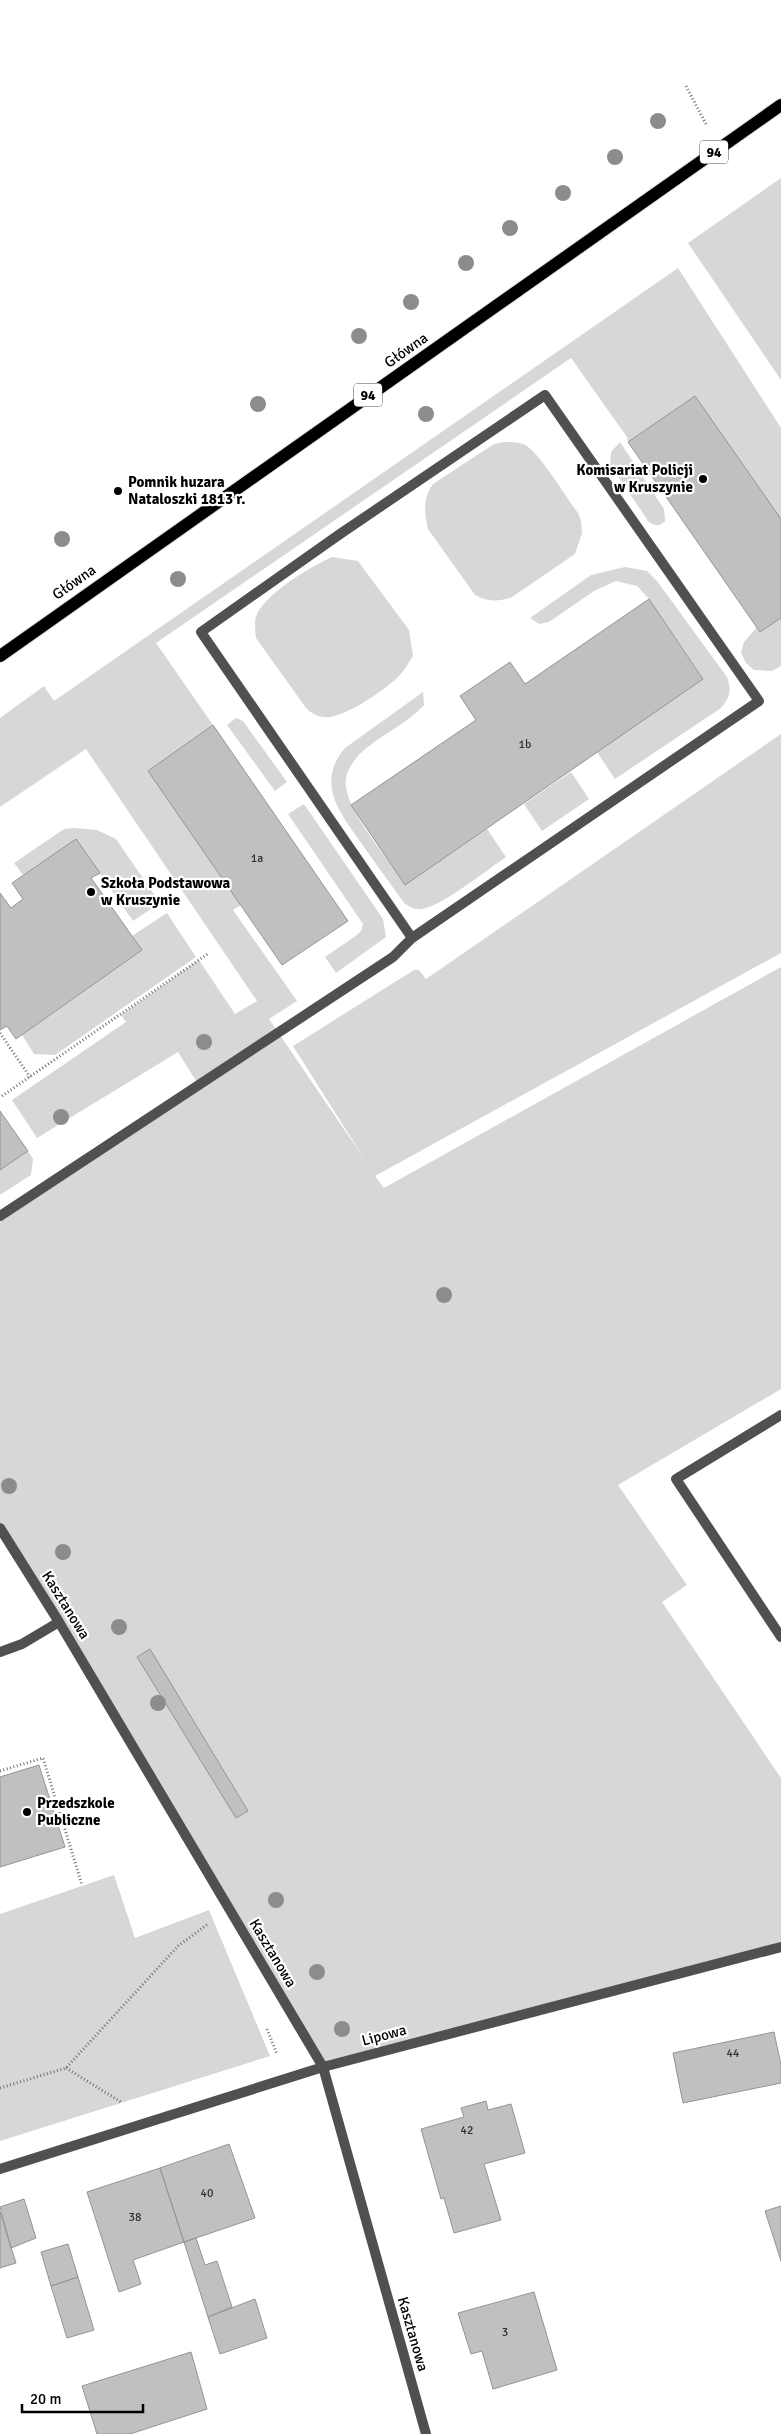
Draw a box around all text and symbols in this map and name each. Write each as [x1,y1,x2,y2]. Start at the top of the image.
road number: 94 [700,140,728,163]
street label: Główna [381,329,431,371]
road number: 94 [354,384,382,406]
place label: Komisariat Policji w Kruszynie [576,461,693,496]
place label: Pomnik huzara Nataloszki 1813 r. [128,473,246,508]
marker: Komisariat Policji w Kruszynie [697,473,709,485]
marker: Pomnik huzara Nataloszki 1813 r. [112,485,124,497]
street label: Główna [49,561,99,603]
house number: 1b [519,737,531,752]
house number: 1a [251,851,263,866]
place label: Szkoła Podstawowa w Kruszynie [101,874,231,909]
marker: Szkoła Podstawowa w Kruszynie [85,886,97,898]
street label: Kasztanowa [38,1568,94,1642]
place label: Przedszkole Publiczne [37,1794,115,1829]
marker: Przedszkole Publiczne [21,1806,33,1818]
street label: Kasztanowa [246,1915,300,1991]
street label: Lipowa [360,2020,408,2050]
house number: 44 [727,2046,740,2061]
house number: 42 [461,2123,473,2138]
house number: 40 [201,2186,213,2201]
house number: 38 [129,2210,141,2225]
street label: Kasztanowa [394,2295,432,2373]
house number: 3 [502,2325,508,2340]
scale bar [22,2382,144,2414]
text: 20 m [30,2390,61,2408]

